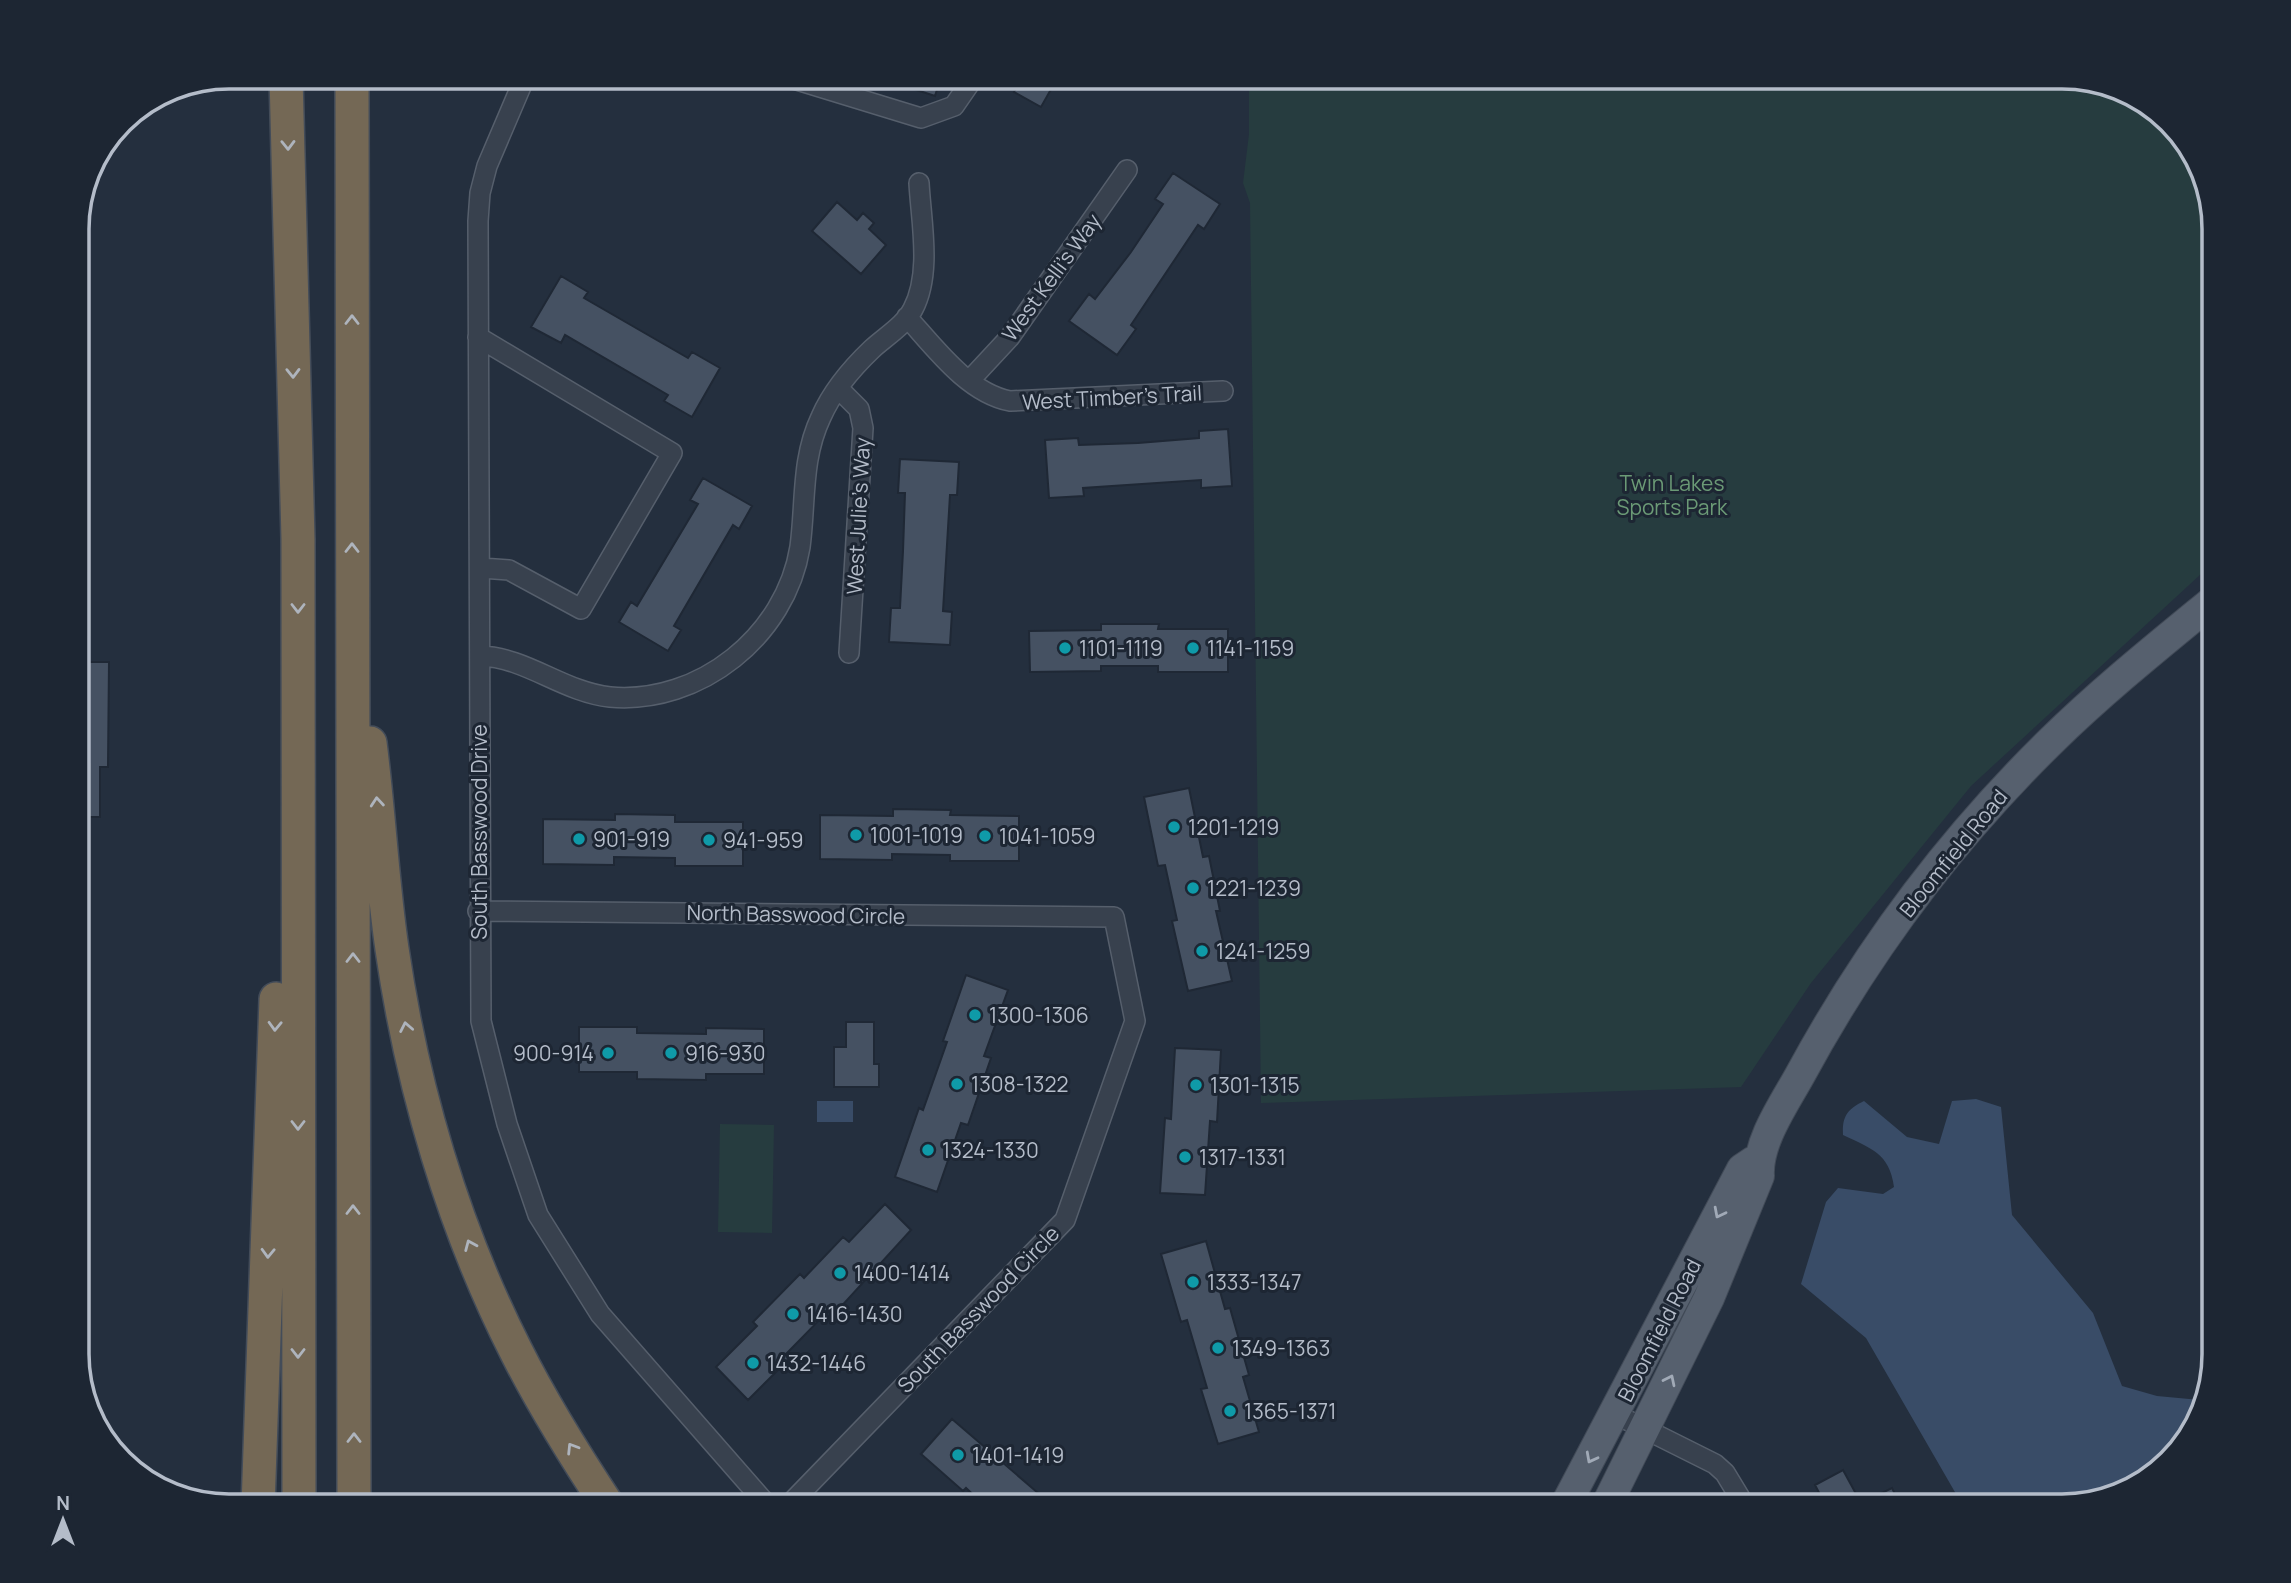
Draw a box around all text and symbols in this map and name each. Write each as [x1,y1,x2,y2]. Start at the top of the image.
one-way arrow [280,140,295,151]
street label: West Kelli's Way [995,208,1107,346]
one-way arrow [344,315,360,325]
one-way arrow [286,367,301,378]
street label: West Timber's Trail [1021,378,1203,416]
street label: West Julie's Way [840,437,876,595]
park label: Twin Lakes Sports Park [1617,469,1728,521]
one-way arrow [344,542,360,553]
one-way arrow [290,603,306,613]
place label: 1101-1119 [1079,634,1163,662]
place label: 1141-1159 [1207,634,1294,662]
marker: 1101-1119 [1057,640,1073,656]
marker: 1141-1159 [1185,640,1201,656]
street label: South Basswood Drive [465,724,493,940]
street label: Bloomfield Road [1893,783,2013,923]
one-way arrow [370,796,385,807]
place label: 1201-1219 [1188,813,1279,841]
marker: 1201-1219 [1166,819,1182,835]
place label: 1001-1019 [870,821,963,849]
place label: 1041-1059 [999,822,1096,850]
place label: 901-919 [593,825,670,853]
place label: 941-959 [723,826,804,854]
marker: 1001-1019 [848,827,864,843]
marker: 1041-1059 [977,828,993,844]
marker: 901-919 [571,831,587,847]
marker: 941-959 [701,832,717,848]
place label: 1221-1239 [1207,874,1301,902]
marker: 1221-1239 [1185,880,1201,896]
street label: North Basswood Circle [686,898,906,930]
place label: 1241-1259 [1216,937,1310,965]
marker: 1241-1259 [1194,943,1210,959]
one-way arrow [345,953,361,963]
place label: 1300-1306 [989,1001,1089,1029]
marker: 1300-1306 [967,1007,983,1023]
one-way arrow [268,1021,283,1032]
one-way arrow [400,1021,415,1033]
place label: 900-914 [513,1039,594,1067]
place label: 916-930 [685,1039,766,1067]
marker: 900-914 [600,1045,616,1061]
marker: 916-930 [663,1045,679,1061]
place label: 1308-1322 [971,1070,1068,1098]
place label: 1301-1315 [1210,1071,1300,1099]
marker: 1308-1322 [949,1076,965,1092]
marker: 1301-1315 [1188,1077,1204,1093]
one-way arrow [290,1121,306,1131]
place label: 1324-1330 [942,1136,1039,1164]
marker: 1324-1330 [920,1142,936,1158]
place label: 1317-1331 [1199,1143,1286,1171]
marker: 1317-1331 [1177,1149,1193,1165]
one-way arrow [346,1205,361,1216]
one-way arrow [1714,1206,1728,1218]
street label: South Basswood Circle [891,1219,1065,1399]
one-way arrow [464,1240,478,1252]
one-way arrow [260,1248,275,1259]
street label: Bloomfield Road [1611,1254,1707,1406]
place label: 1400-1414 [854,1259,950,1287]
marker: 1400-1414 [832,1265,848,1281]
place label: 1333-1347 [1207,1268,1302,1296]
marker: 1333-1347 [1185,1274,1201,1290]
place label: 1416-1430 [807,1300,903,1328]
marker: 1416-1430 [785,1306,801,1322]
place label: 1349-1363 [1232,1334,1330,1362]
marker: 1349-1363 [1210,1340,1226,1356]
one-way arrow [290,1348,306,1359]
place label: 1432-1446 [767,1349,866,1377]
marker: 1432-1446 [745,1355,761,1371]
one-way arrow [1662,1375,1676,1387]
place label: 1365-1371 [1244,1397,1336,1425]
marker: 1365-1371 [1222,1403,1238,1419]
one-way arrow [346,1432,362,1443]
place label: 1401-1419 [972,1441,1064,1469]
one-way arrow [567,1443,580,1456]
marker: 1401-1419 [950,1447,966,1463]
one-way arrow [1586,1451,1600,1463]
north arrow [28,1485,98,1555]
text: N [56,1490,70,1516]

